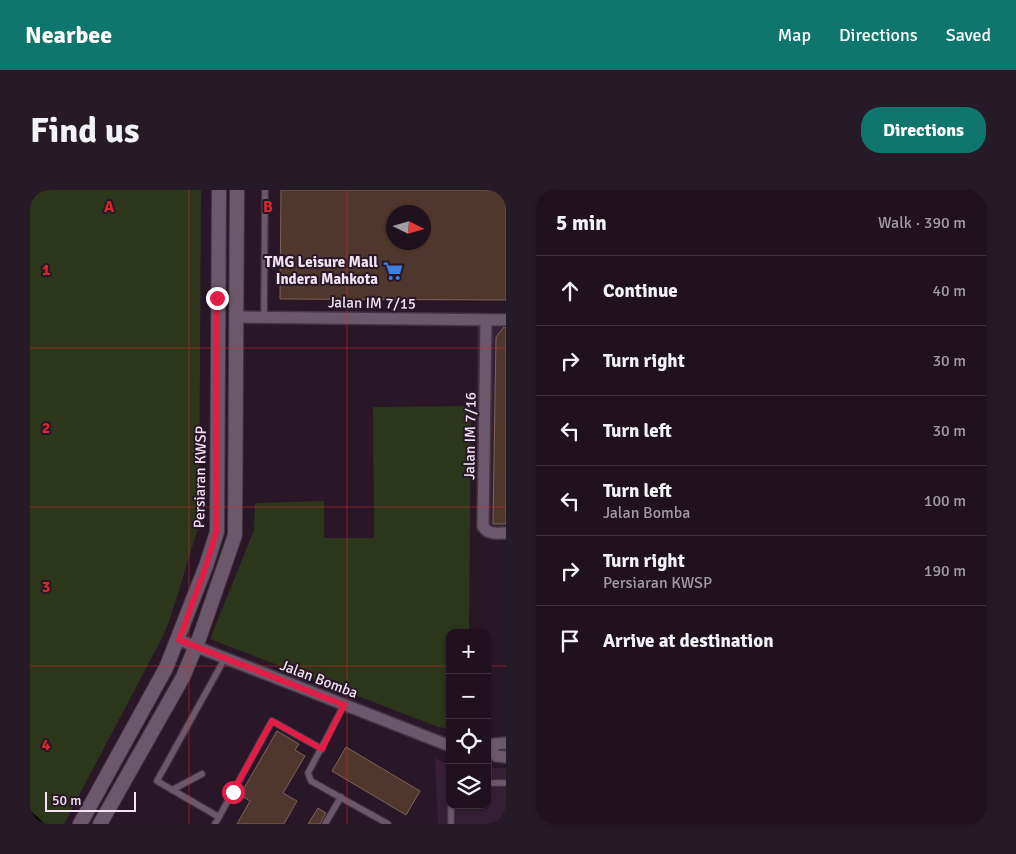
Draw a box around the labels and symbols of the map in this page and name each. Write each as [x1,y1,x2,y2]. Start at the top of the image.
text: A [104,197,115,217]
text: B [263,197,273,217]
north arrow [386,205,431,250]
place label: TMG Leisure Mall Indera Mahkota [265,253,378,288]
text: 1 [42,260,51,280]
supermarket icon: TMG Leisure Mall Indera Mahkota [382,260,404,282]
route end [206,287,229,310]
street label: Jalan IM 7/15 [328,293,416,313]
street label: Jalan IM 7/16 [460,392,480,480]
text: 2 [42,418,50,438]
street label: Persiaran KWSP [190,426,210,528]
text: 3 [42,577,50,597]
street label: Jalan Bomba [278,656,360,702]
text: 4 [42,735,51,755]
route start [222,781,245,804]
scale bar [45,789,136,812]

